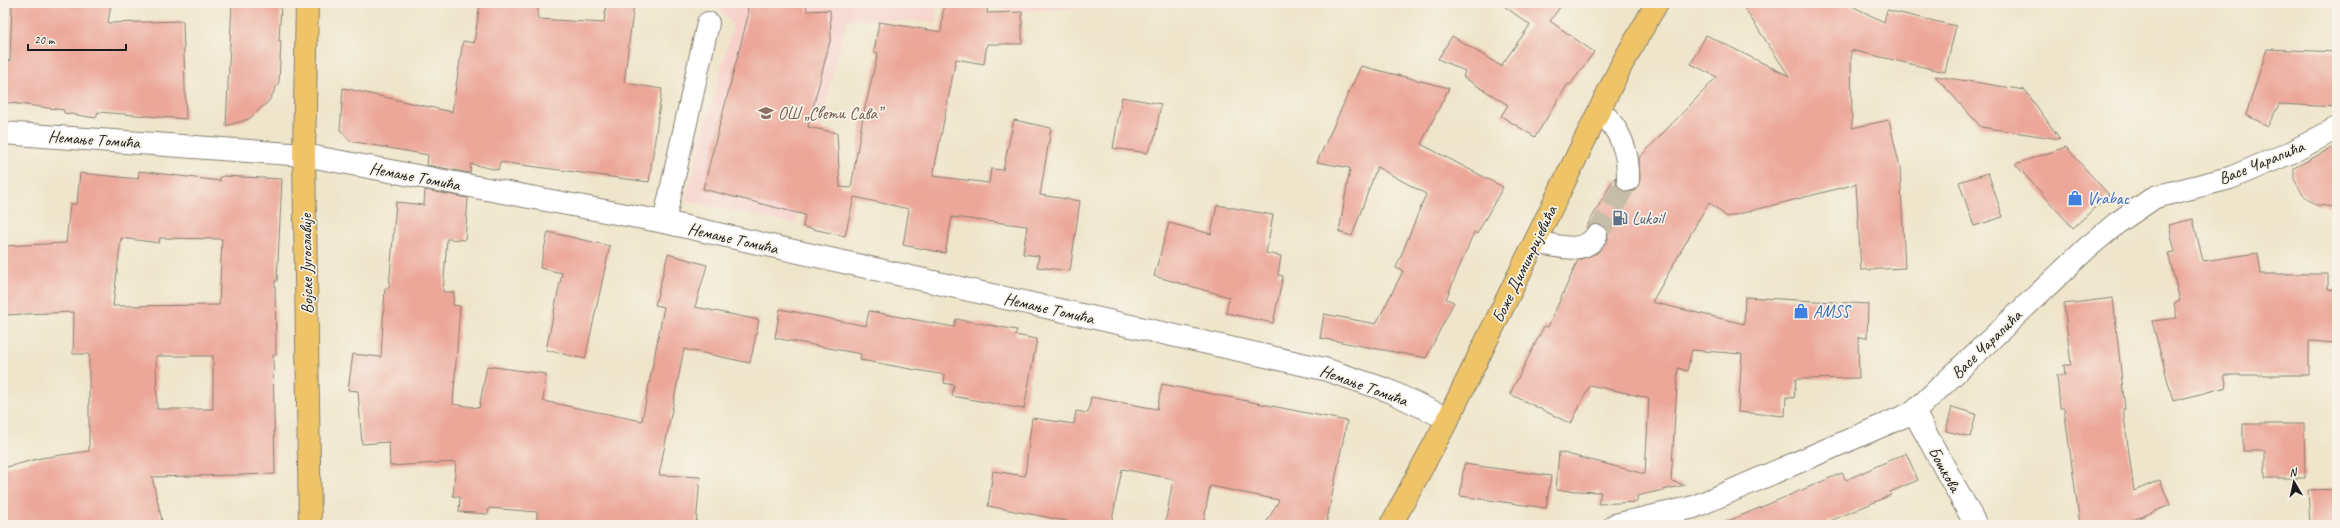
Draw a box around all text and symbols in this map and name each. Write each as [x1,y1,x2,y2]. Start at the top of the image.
scale bar [28,26,126,52]
text: 20 m [34,32,56,48]
place label: ОШ „Свети Сава” [778,103,886,124]
school or university icon: ОШ „Свети Сава” [757,104,775,122]
street label: Немање Томића [47,126,142,153]
street label: Васе Чарапића [2215,135,2308,189]
street label: Немање Томића [368,157,464,196]
place label: Vrabac [2087,188,2130,209]
shop icon: Vrabac [2066,189,2084,207]
street label: Боже Димитријевића [1487,201,1563,326]
place label: Lukoil [1632,208,1666,229]
fuel station icon: Lukoil [1611,209,1629,227]
street label: Војске Југославије [295,212,318,314]
street label: Немање Томића [686,218,781,259]
street label: Немање Томића [1002,288,1097,329]
place label: AMSS [1813,301,1852,322]
shop icon: AMSS [1792,302,1810,320]
street label: Васе Чарапића [1947,304,2027,383]
street label: Немање Томића [1317,360,1412,412]
street label: Бошкова [1924,443,1967,497]
north arrow [2274,462,2314,502]
text: N [2288,464,2299,480]

